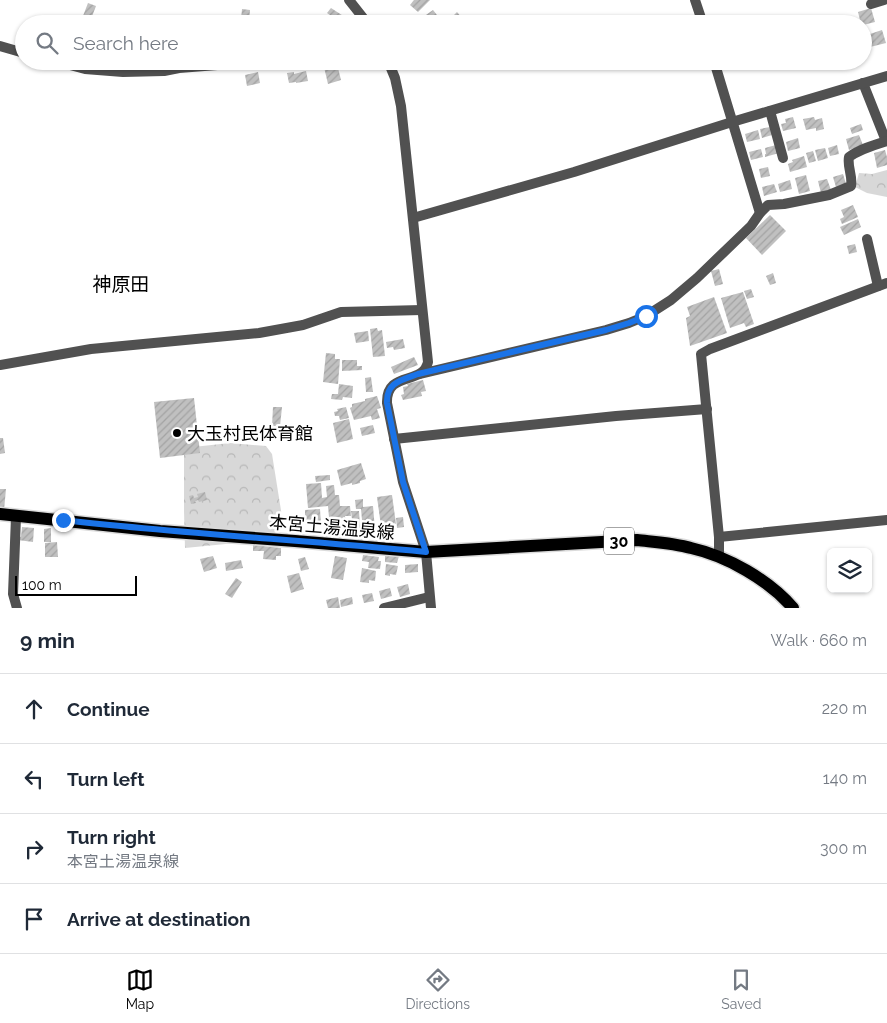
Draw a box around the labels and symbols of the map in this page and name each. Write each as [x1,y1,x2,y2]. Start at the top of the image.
district label: 神原田 [92,273,150,295]
route start [635,305,658,328]
place label: 大玉村民体育館 [187,423,313,444]
marker: 大玉村民体育館 [171,427,183,439]
route end [52,509,75,532]
street label: 本宮土湯温泉線 [268,511,396,543]
road number: 30 [604,528,634,554]
scale bar [15,573,138,596]

